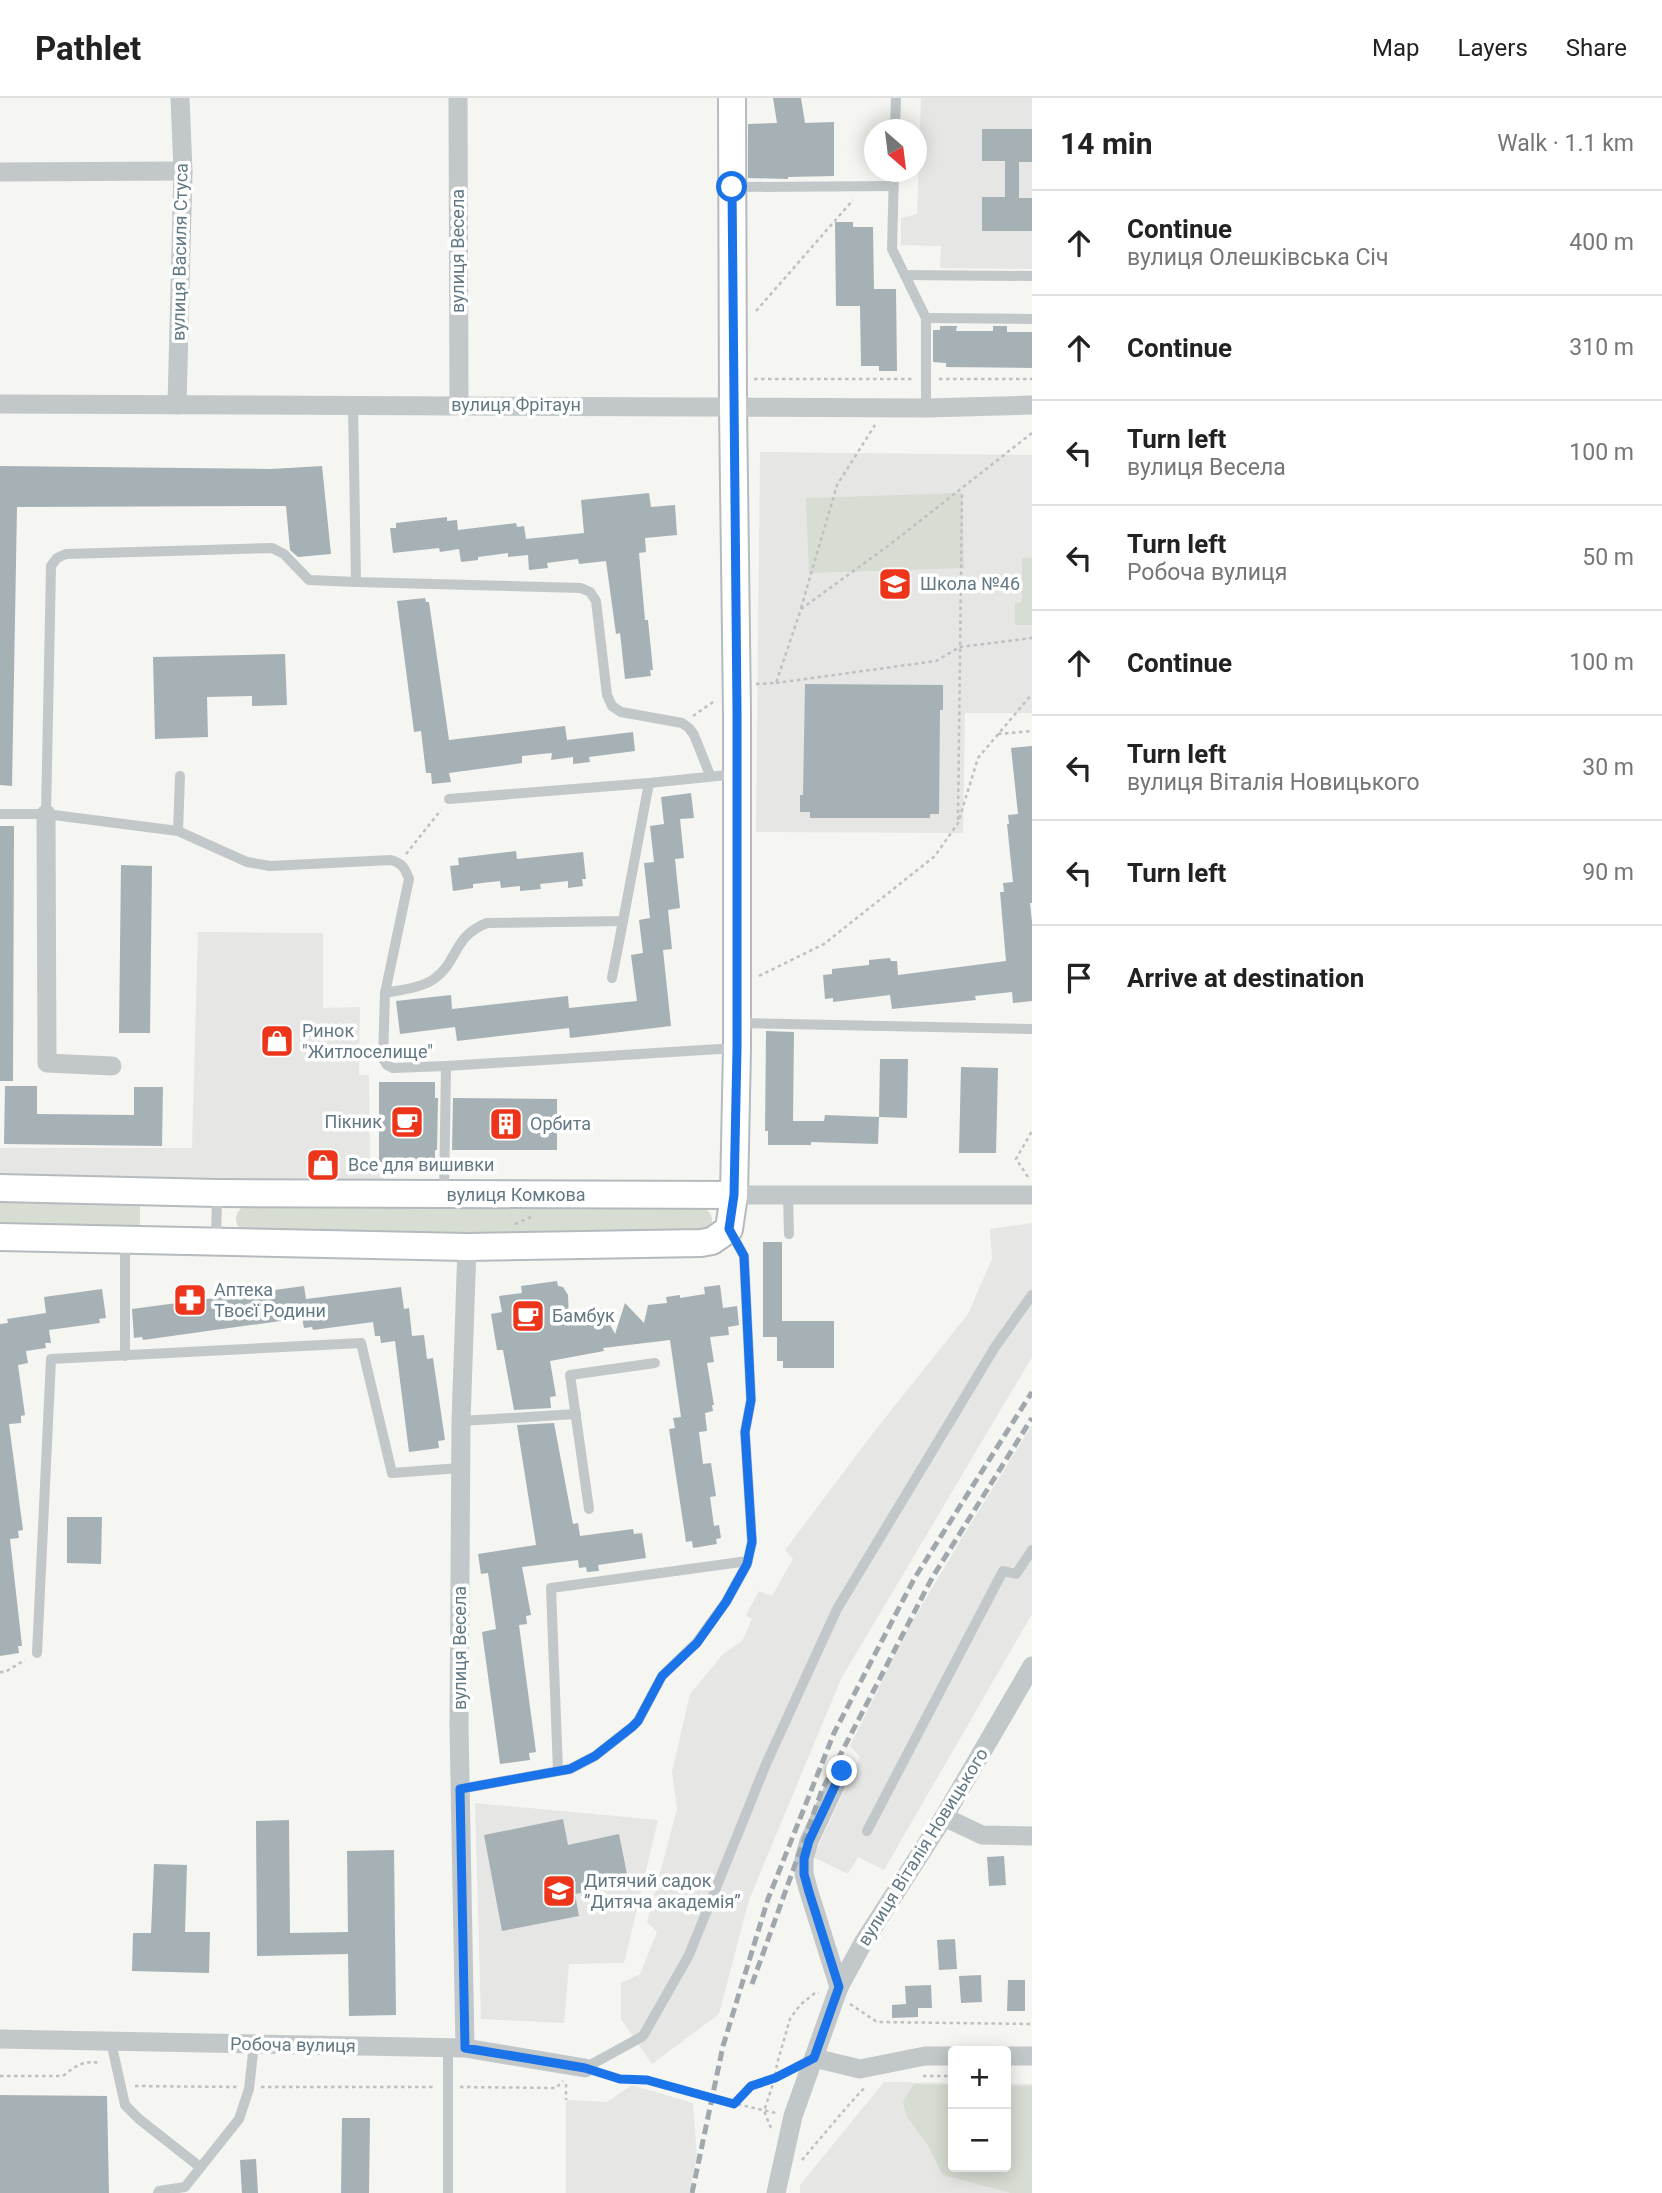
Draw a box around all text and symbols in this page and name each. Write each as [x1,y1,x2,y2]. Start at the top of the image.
text: Pathlet [35,29,141,68]
text: Map [1372,34,1420,62]
text: Layers [1458,34,1528,62]
text: Share [1566,34,1627,62]
north arrow [864,119,927,182]
text: 14 min [1060,126,1153,161]
text: Walk · 1.1 km [1497,130,1634,157]
street label: вулиця Василя Стуса [167,163,192,341]
route start [716,171,747,202]
street label: вулиця Весела [447,189,468,313]
text: Continue [1127,214,1232,244]
icon: ahead [1060,224,1098,262]
text: 400 m [1569,229,1634,256]
text: вулиця Олешківська Січ [1127,244,1388,271]
icon: ahead [1060,329,1098,367]
text: Continue [1127,333,1232,363]
text: 310 m [1569,334,1634,361]
street label: вулиця Фрітаун [451,394,581,415]
text: Turn left [1127,424,1226,454]
icon: left [1060,434,1098,472]
text: 100 m [1569,439,1634,466]
text: вулиця Весела [1127,454,1286,481]
text: Turn left [1127,529,1226,559]
icon: left [1060,539,1098,577]
text: 50 m [1582,544,1634,571]
text: Робоча вулиця [1127,559,1287,586]
school or university icon: Школа №46 [876,565,914,603]
place label: Школа №46 [920,573,1020,594]
icon: ahead [1060,644,1098,682]
text: Continue [1127,648,1232,678]
text: 100 m [1569,649,1634,676]
text: Turn left [1127,739,1226,769]
icon: left [1060,749,1098,787]
text: 30 m [1582,754,1634,781]
text: вулиця Віталія Новицького [1127,769,1420,796]
icon: left [1060,854,1098,892]
text: Turn left [1127,858,1226,888]
text: 90 m [1582,859,1634,886]
icon: arrive [1060,959,1098,997]
text: Arrive at destination [1127,963,1364,993]
place label: Ринок "Житлоселище" [302,1020,433,1062]
shop icon: Ринок "Житлоселище" [258,1022,296,1060]
cafe icon: Пікник [388,1103,426,1141]
building icon: Орбита [487,1105,525,1143]
place label: Пікник [325,1111,382,1132]
place label: Орбита [530,1113,591,1134]
shop icon: Все для вишивки [304,1146,342,1184]
place label: Все для вишивки [348,1154,494,1175]
street label: вулиця Комкова [446,1184,586,1205]
place label: Аптека Твоєї Родини [214,1279,326,1321]
pharmacy icon: Аптека Твоєї Родини [171,1281,209,1319]
cafe icon: Бамбук [509,1297,547,1335]
place label: Бамбук [552,1305,615,1326]
street label: вулиця Весела [449,1586,470,1710]
street label: вулиця Віталія Новицького [853,1744,992,1949]
route end [826,1755,857,1786]
place label: Дитячий садок ”Дитяча академія” [584,1870,741,1912]
school or university icon: Дитячий садок ”Дитяча академія” [540,1872,578,1910]
street label: Робоча вулиця [230,2033,356,2056]
map controls [948,2046,1011,2172]
button: + [948,2046,1011,2109]
button: − [948,2109,1011,2172]

